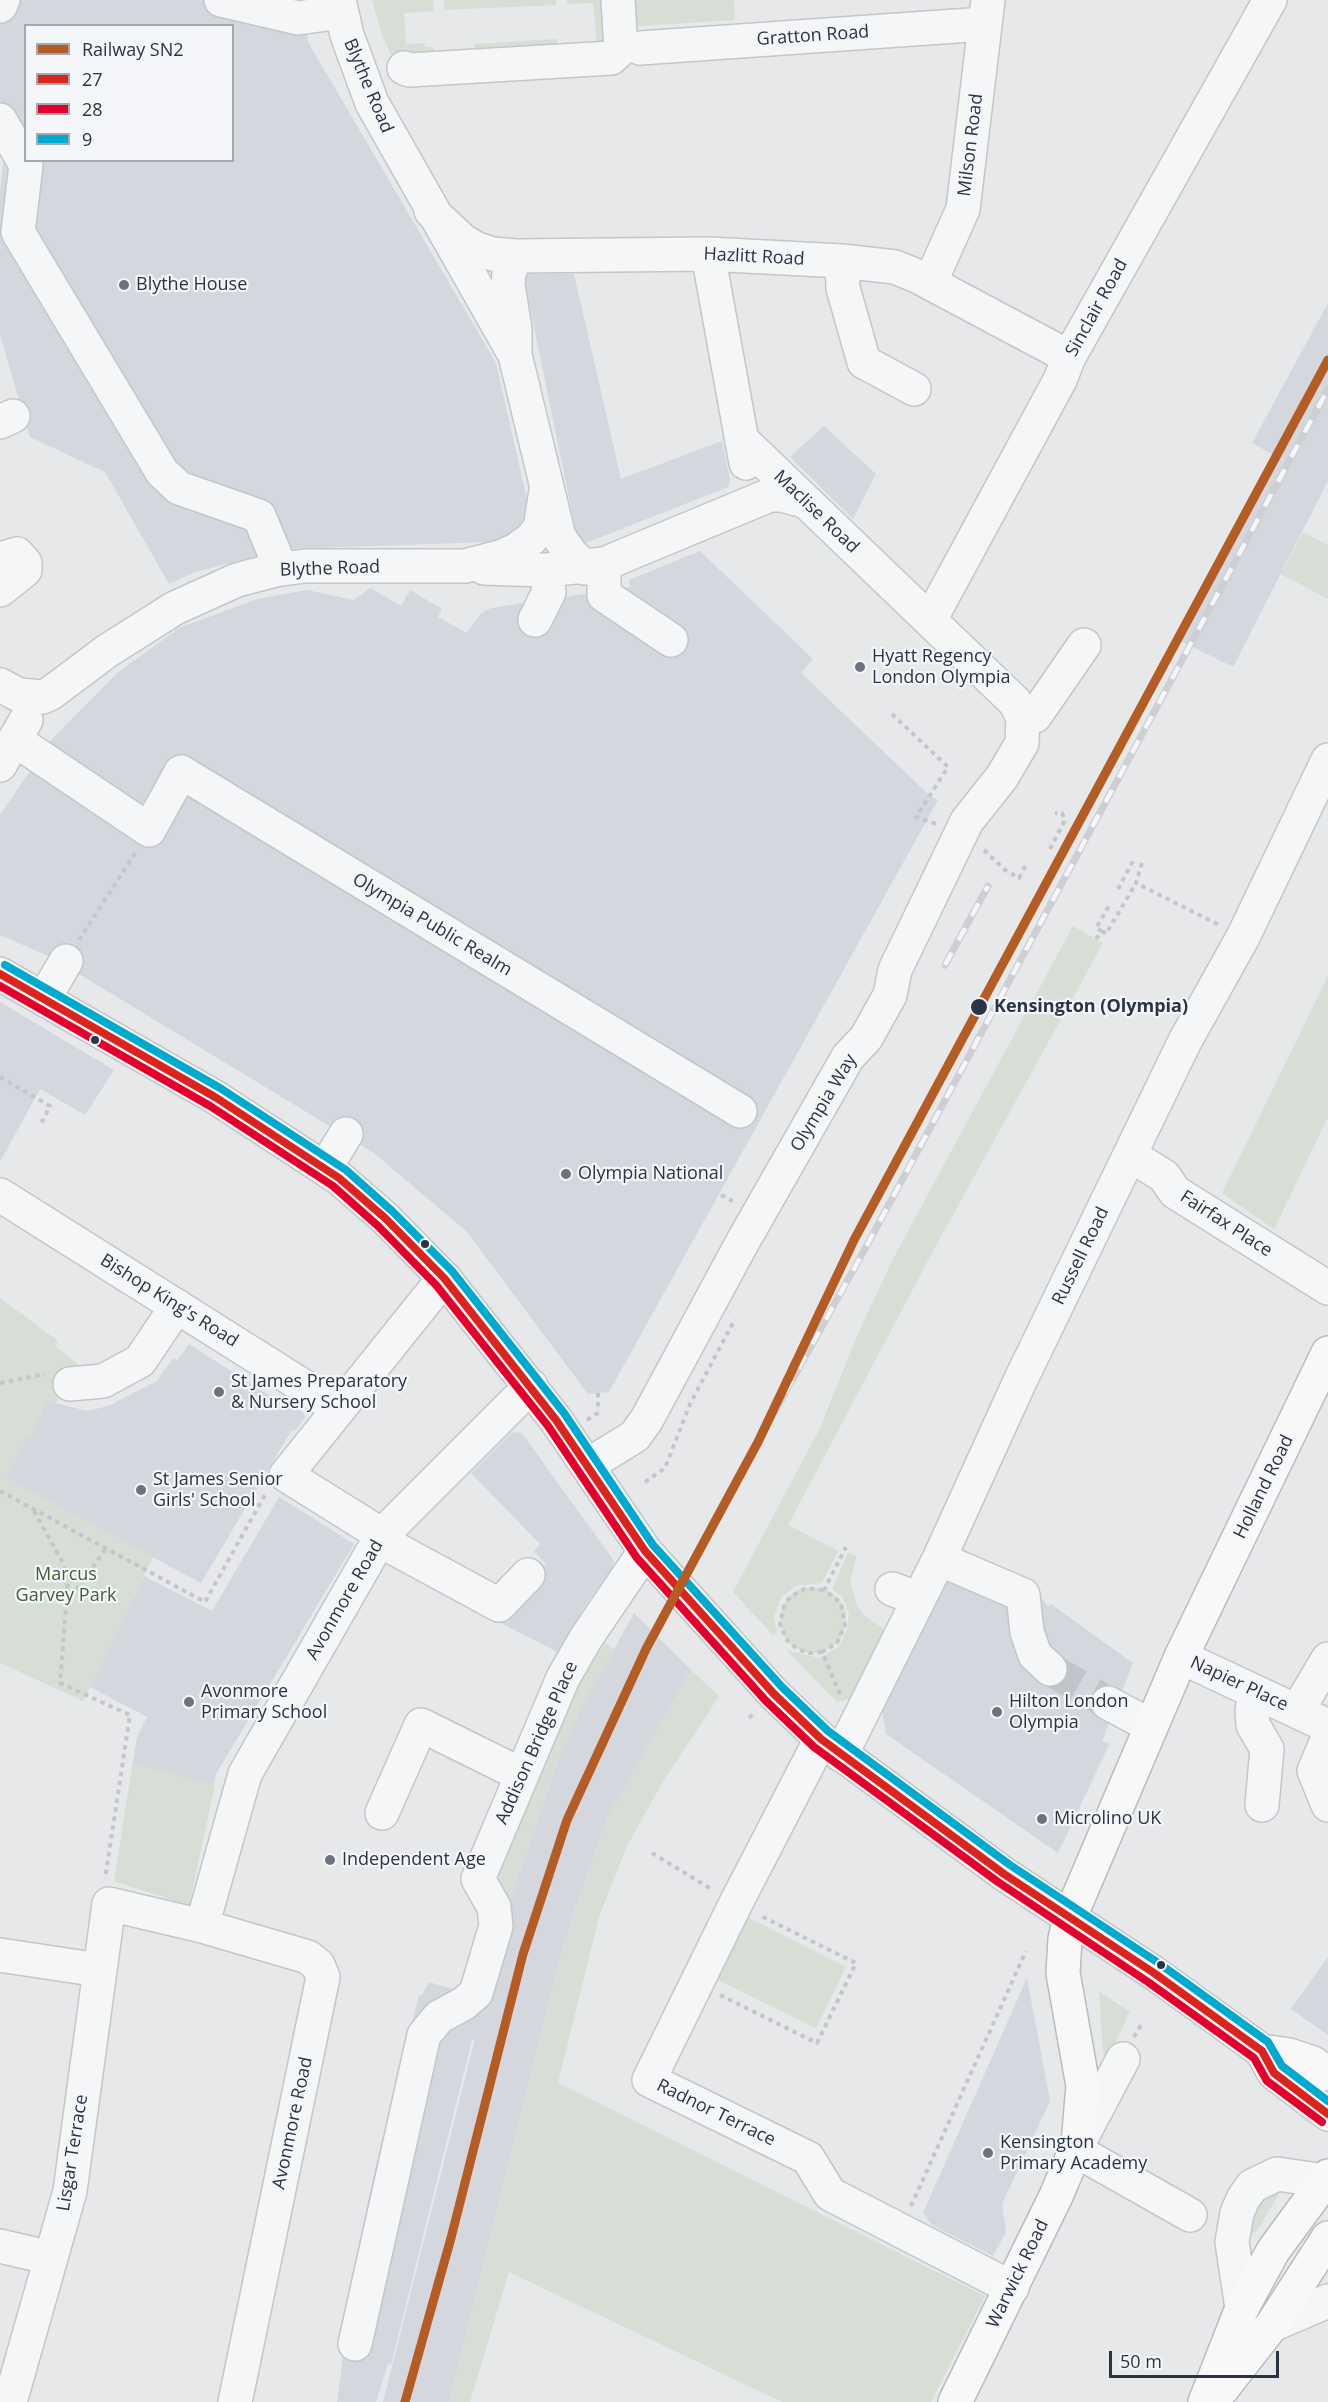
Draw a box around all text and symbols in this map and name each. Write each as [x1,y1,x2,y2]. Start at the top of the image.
street label: Gratton Road [756,21,870,51]
legend [24,24,234,162]
street label: Blythe Road [338,36,398,136]
text: Railway SN2 [82,37,184,61]
text: 27 [82,67,103,91]
street label: Milson Road [954,92,988,198]
text: 28 [82,97,103,121]
text: 9 [82,127,92,151]
street label: Hazlitt Road [703,244,805,270]
street label: Sinclair Road [1061,255,1133,361]
place label: Blythe House [136,274,247,296]
marker: Blythe House [117,278,131,292]
street label: Maclise Road [769,466,863,558]
street label: Blythe Road [279,556,381,582]
place label: Hyatt Regency London Olympia [872,646,1011,688]
marker: Hyatt Regency London Olympia [853,660,867,674]
street label: Olympia Public Realm [348,869,516,981]
place label: Kensington (Olympia) [994,996,1188,1018]
marker: Kensington (Olympia) [969,997,989,1017]
unlabelled marker [89,1034,101,1046]
street label: Olympia Way [786,1050,862,1156]
place label: Olympia National [578,1163,723,1185]
marker: Olympia National [559,1167,573,1181]
street label: Fairfax Place [1176,1186,1276,1262]
street label: Russell Road [1048,1204,1114,1308]
unlabelled marker [419,1238,431,1250]
street label: Bishop King's Road [96,1250,242,1352]
place label: St James Preparatory & Nursery School [231,1371,407,1414]
marker: St James Preparatory & Nursery School [212,1385,226,1399]
street label: Holland Road [1230,1432,1298,1542]
place label: St James Senior Girls' School [153,1469,283,1512]
marker: St James Senior Girls' School [134,1483,148,1497]
street label: Avonmore Road [302,1536,388,1664]
park label: Marcus Garvey Park [16,1564,116,1606]
street label: Napier Place [1187,1652,1291,1716]
street label: Addison Bridge Place [491,1658,583,1828]
place label: Avonmore Primary School [201,1681,327,1724]
place label: Hilton London Olympia [1009,1691,1128,1734]
marker: Avonmore Primary School [182,1695,196,1709]
marker: Hilton London Olympia [990,1705,1004,1719]
place label: Microlino UK [1054,1808,1161,1830]
marker: Microlino UK [1035,1812,1049,1826]
place label: Independent Age [342,1849,486,1871]
marker: Independent Age [323,1853,337,1867]
unlabelled marker [1155,1959,1167,1971]
street label: Avonmore Road [268,2055,318,2191]
street label: Radnor Terrace [653,2075,779,2151]
street label: Lisgar Terrace [53,2093,93,2213]
place label: Kensington Primary Academy [1000,2132,1147,2174]
marker: Kensington Primary Academy [981,2146,995,2160]
street label: Warwick Road [982,2216,1054,2332]
scale bar [1112,2339,1282,2377]
text: 50 m [1120,2349,1162,2373]

